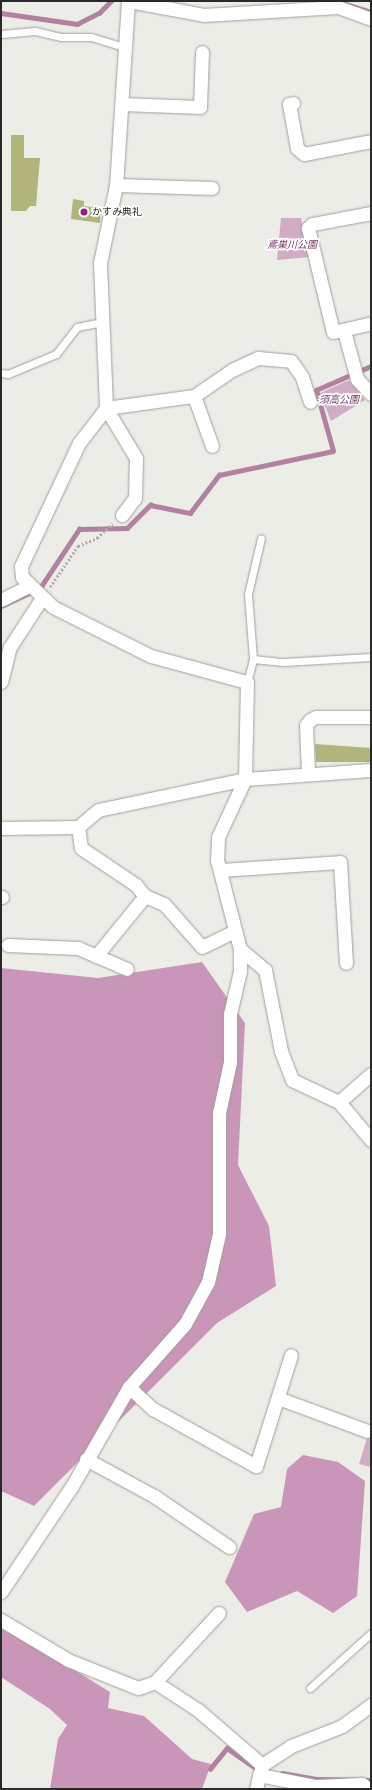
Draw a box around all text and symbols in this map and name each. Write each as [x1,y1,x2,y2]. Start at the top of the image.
place label: かすみ典礼 [92,206,142,218]
marker: かすみ典礼 [79,207,89,217]
park label: 鳶巣川公園 [267,239,317,251]
park label: 須高公園 [319,394,359,406]

